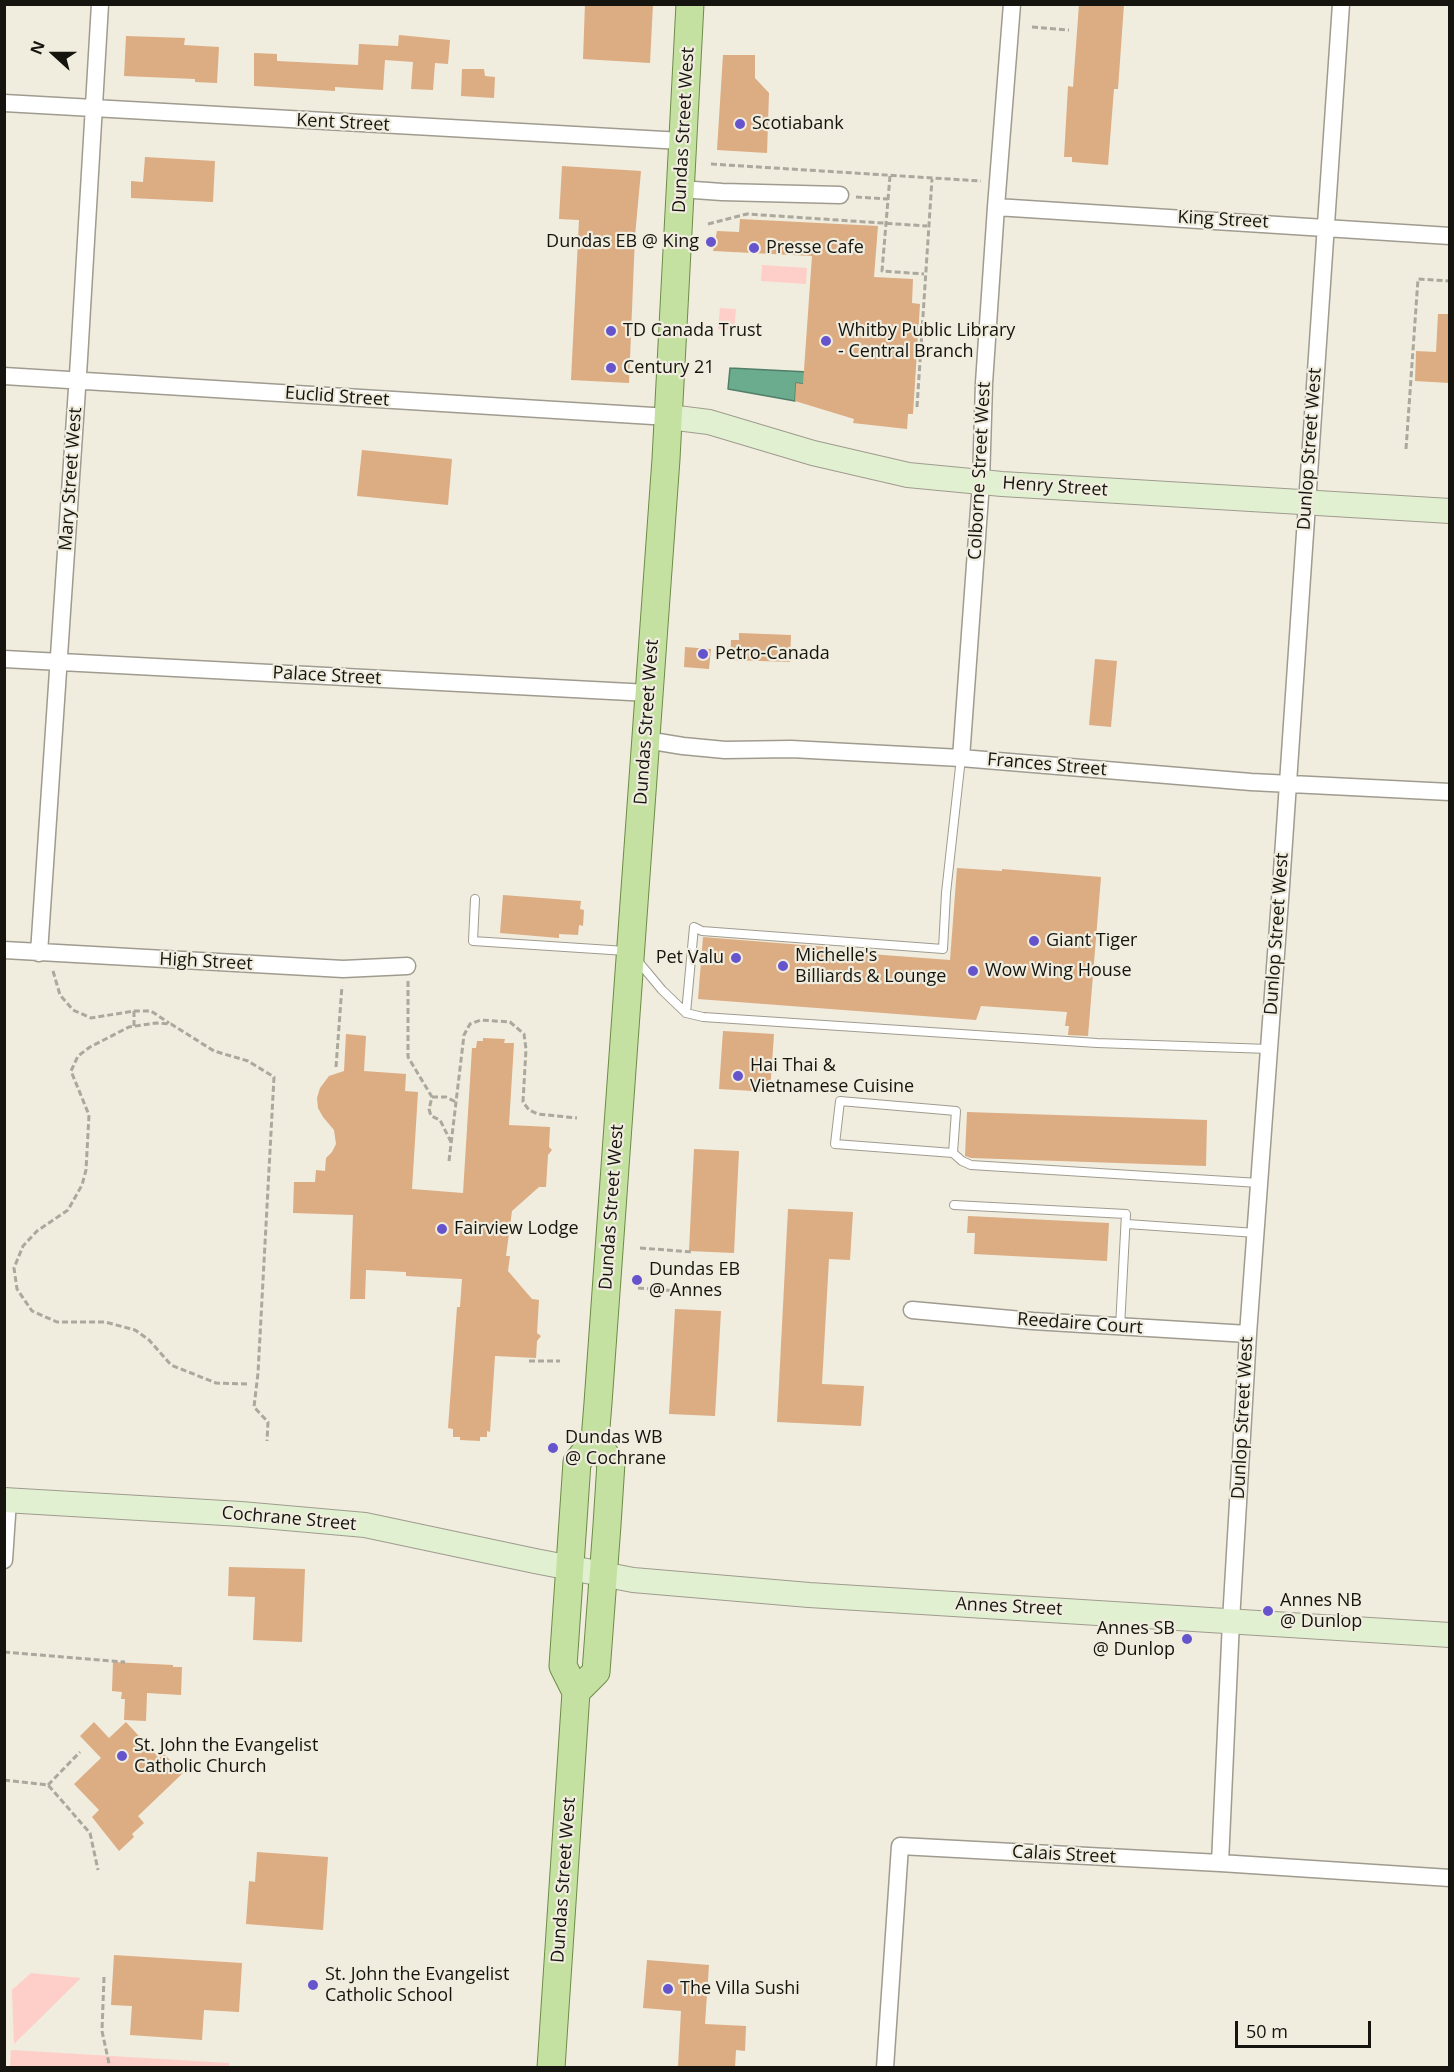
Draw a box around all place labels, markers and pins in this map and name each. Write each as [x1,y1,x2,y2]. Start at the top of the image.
place label: Scotiabank [752,113,844,135]
marker: Scotiabank [733,117,747,131]
place label: Dundas EB @ King [546,231,699,253]
marker: Dundas EB @ King [704,235,718,249]
place label: Presse Cafe [766,237,864,259]
marker: Presse Cafe [747,241,761,255]
place label: TD Canada Trust [623,320,762,342]
place label: Whitby Public Library - Central Branch [838,320,1015,362]
marker: TD Canada Trust [604,324,618,338]
marker: Whitby Public Library - Central Branch [819,334,833,348]
place label: Century 21 [623,357,715,379]
marker: Century 21 [604,361,618,375]
place label: Petro-Canada [715,643,830,665]
marker: Petro-Canada [696,647,710,661]
place label: Giant Tiger [1046,930,1137,952]
marker: Giant Tiger [1027,934,1041,948]
place label: Michelle's Billiards & Lounge [795,945,946,988]
place label: Pet Valu [656,947,724,969]
marker: Pet Valu [729,951,743,965]
marker: Michelle's Billiards & Lounge [776,959,790,973]
place label: Wow Wing House [985,960,1132,982]
marker: Wow Wing House [966,964,980,978]
place label: Hai Thai & Vietnamese Cuisine [750,1055,914,1098]
marker: Hai Thai & Vietnamese Cuisine [731,1069,745,1083]
place label: Fairview Lodge [454,1218,579,1240]
marker: Fairview Lodge [435,1222,449,1236]
place label: Dundas EB @ Annes [649,1259,740,1302]
marker: Dundas EB @ Annes [630,1273,644,1287]
place label: Dundas WB @ Cochrane [565,1427,666,1470]
marker: Dundas WB @ Cochrane [546,1441,560,1455]
place label: Annes NB @ Dunlop [1280,1590,1362,1632]
marker: Annes NB @ Dunlop [1261,1604,1275,1618]
place label: Annes SB @ Dunlop [1093,1618,1175,1660]
marker: Annes SB @ Dunlop [1180,1632,1194,1646]
place label: St. John the Evangelist Catholic Church [134,1735,318,1778]
marker: St. John the Evangelist Catholic Church [115,1749,129,1763]
place label: St. John the Evangelist Catholic School [325,1964,509,2006]
marker: St. John the Evangelist Catholic School [306,1978,320,1992]
place label: The Villa Sushi [680,1978,800,2000]
marker: The Villa Sushi [661,1982,675,1996]

